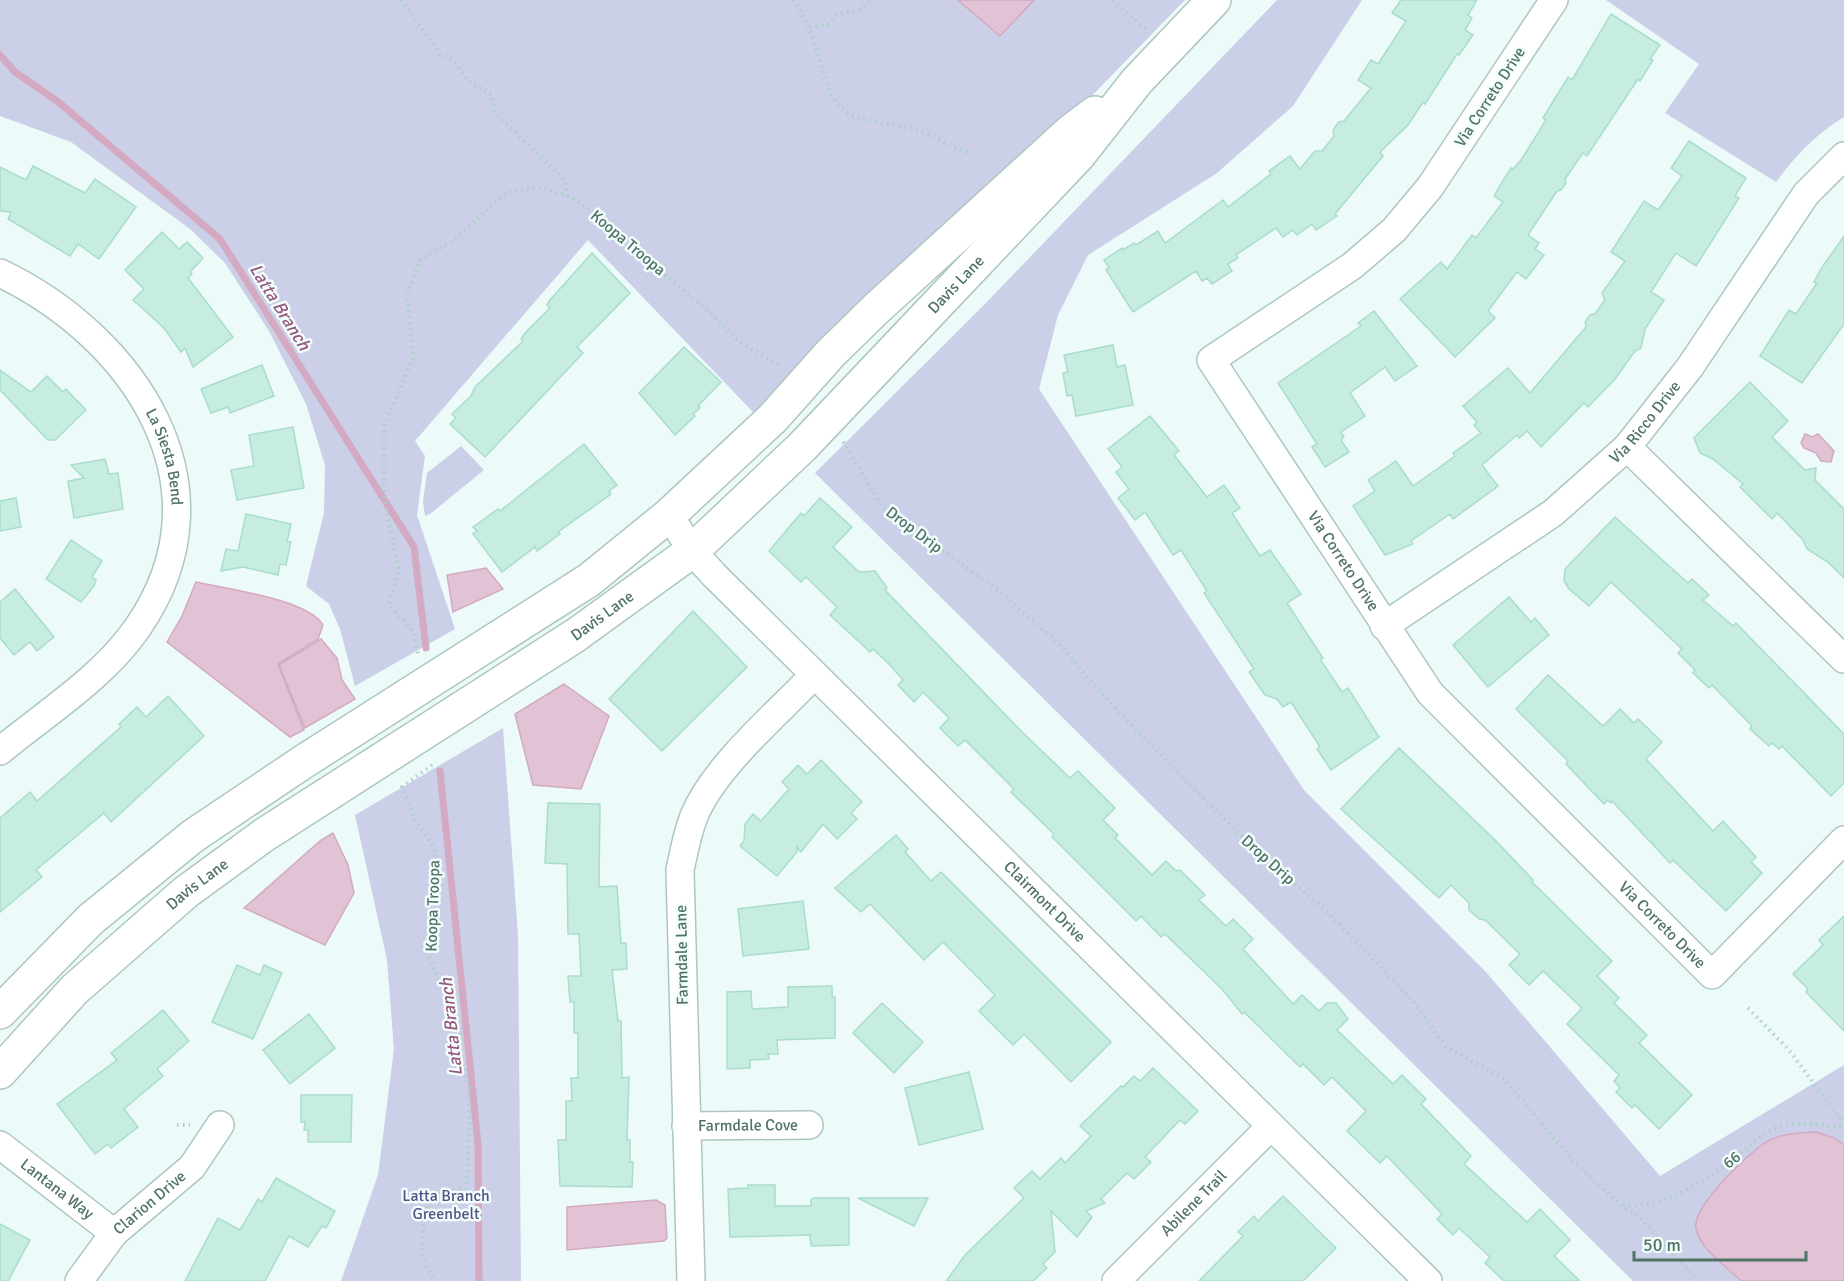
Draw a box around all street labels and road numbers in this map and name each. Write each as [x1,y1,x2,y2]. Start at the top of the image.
street label: Via Correto Drive [1450,43,1530,151]
street label: Koopa Troopa [586,206,670,280]
street label: Davis Lane [924,251,989,318]
street label: Via Ricco Drive [1605,377,1685,468]
street label: La Siesta Bend [141,405,187,506]
street label: Drop Drip [882,502,946,558]
street label: Via Correto Drive [1303,507,1383,615]
street label: Davis Lane [567,586,638,645]
street label: Drop Drip [1237,831,1299,889]
street label: Davis Lane [162,854,233,915]
street label: Clairmont Drive [999,857,1090,947]
street label: Koopa Troopa [421,860,445,952]
street label: Via Correto Drive [1614,877,1710,973]
street label: Farmdale Lane [671,905,693,1005]
street label: Farmdale Cove [698,1115,798,1136]
street label: 66 [1719,1147,1745,1173]
street label: Lantana Way [16,1154,98,1224]
street label: Clarion Drive [109,1166,190,1239]
street label: Abilene Trail [1156,1166,1231,1241]

